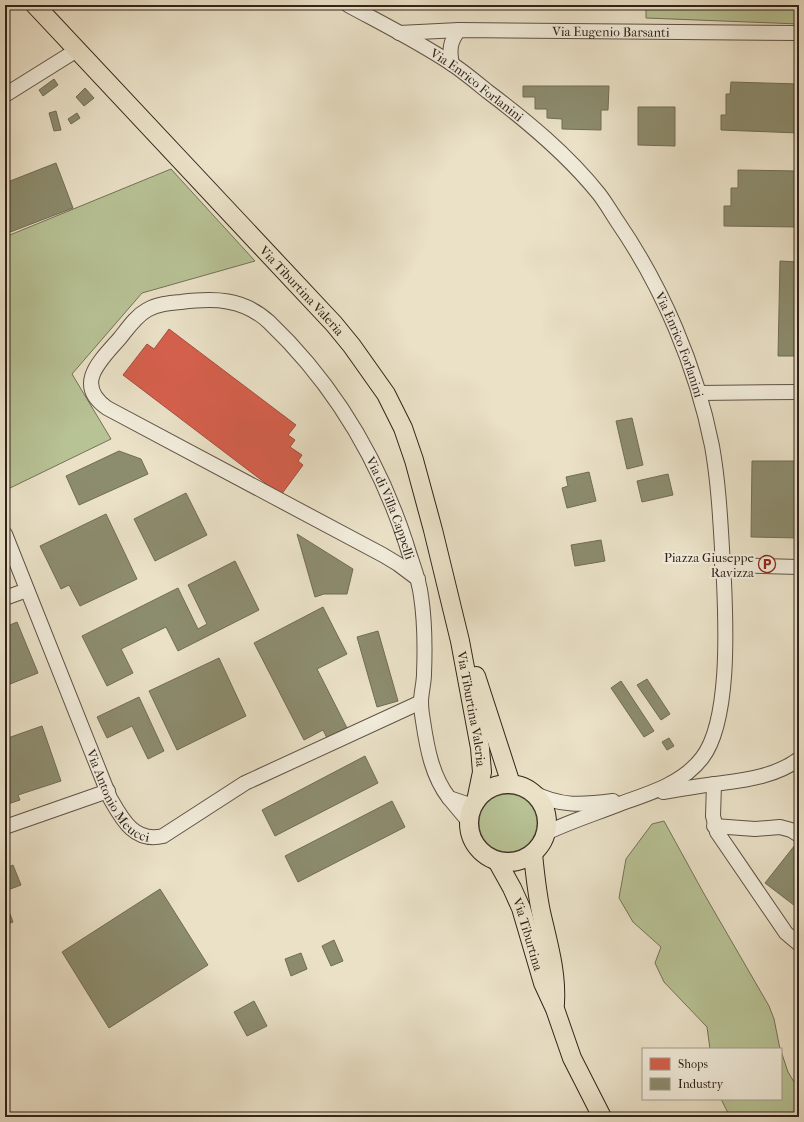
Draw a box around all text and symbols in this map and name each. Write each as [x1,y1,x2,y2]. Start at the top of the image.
street label: Via Eugenio Barsanti [551,23,670,39]
street label: Via Enrico Forlanini [427,44,527,124]
street label: Via Tiburtina Valeria [256,242,348,339]
street label: Via Enrico Forlanini [652,288,707,399]
street label: Via di Villa Cappelli [363,453,418,561]
place label: Piazza Giuseppe Ravizza [664,550,755,580]
parking icon: Piazza Giuseppe Ravizza [757,554,777,574]
street label: Via Tiburtina Valeria [454,649,489,768]
street label: Via Antonio Meucci [83,746,151,844]
street label: Via Tiburtina [509,895,547,973]
legend [642,1048,782,1100]
text: Shops [678,1057,708,1071]
text: Industry [678,1077,724,1091]

